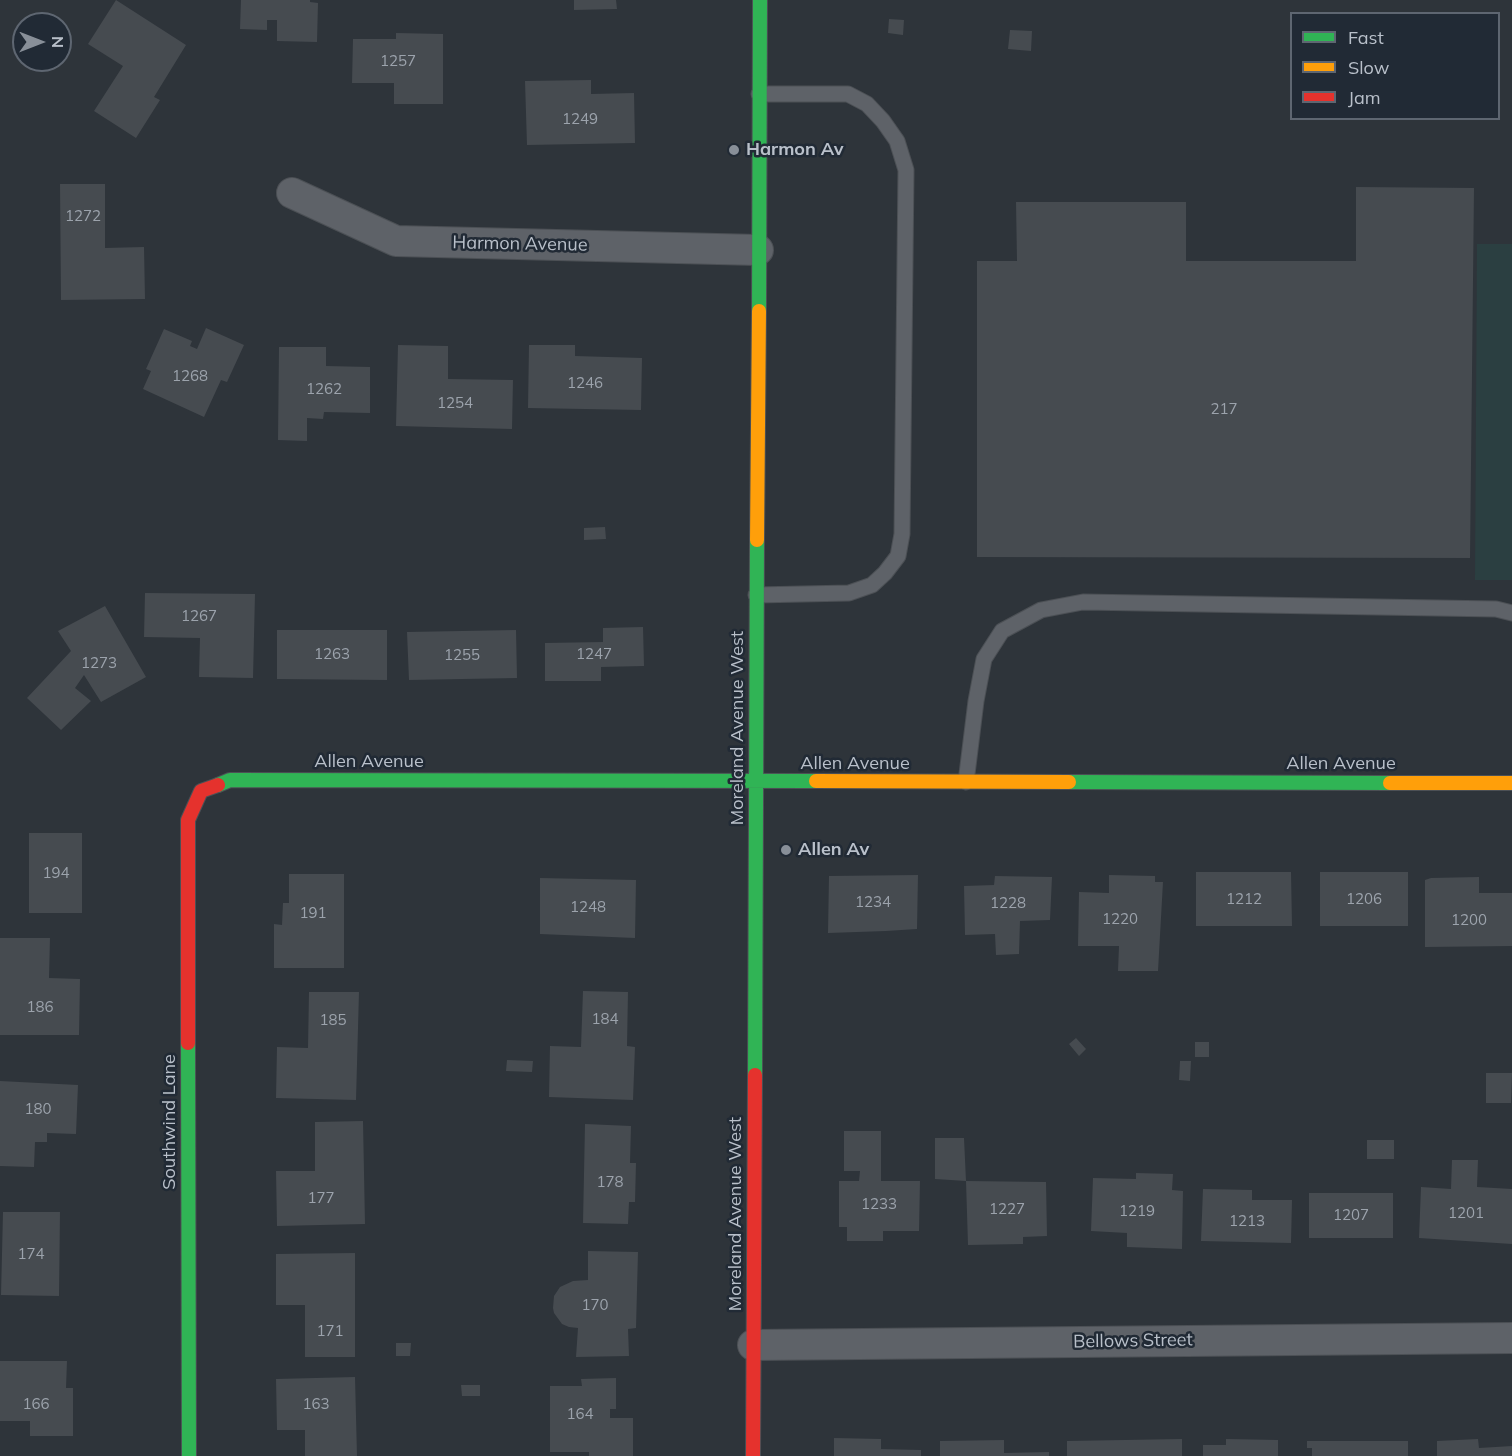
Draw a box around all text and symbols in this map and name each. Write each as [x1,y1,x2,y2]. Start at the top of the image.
north arrow [12,12,72,72]
legend [1290,12,1500,120]
text: Fast [1348,26,1384,49]
text: N [48,36,68,48]
house number: 1257 [380,52,416,70]
text: Slow [1348,56,1389,79]
text: Jam [1348,86,1381,109]
house number: 1249 [562,110,598,128]
place label: Harmon Av [746,139,844,161]
marker: Harmon Av [727,143,741,157]
house number: 1272 [65,207,101,225]
street label: Harmon Avenue [452,232,588,256]
house number: 1268 [172,367,208,385]
house number: 1246 [567,374,603,392]
house number: 1262 [306,380,342,398]
house number: 1254 [437,394,473,412]
house number: 217 [1211,400,1237,418]
house number: 1267 [181,607,217,625]
street label: Moreland Avenue West [727,631,749,825]
house number: 1263 [314,645,350,663]
house number: 1247 [576,645,612,663]
house number: 1255 [444,646,480,664]
house number: 1273 [81,654,117,672]
street label: Allen Avenue [314,751,424,773]
street label: Allen Avenue [800,753,910,775]
street label: Allen Avenue [1286,753,1396,775]
place label: Allen Av [798,839,869,861]
marker: Allen Av [779,843,793,857]
house number: 194 [43,864,69,882]
house number: 1212 [1226,890,1262,908]
house number: 1206 [1346,890,1382,908]
house number: 1234 [855,893,891,911]
house number: 1228 [990,894,1026,912]
house number: 1248 [570,898,606,916]
house number: 191 [300,904,326,922]
house number: 1220 [1102,910,1138,928]
house number: 1200 [1451,911,1487,929]
house number: 186 [27,998,53,1016]
house number: 184 [592,1010,618,1028]
house number: 185 [320,1011,346,1029]
street label: Southwind Lane [159,1054,181,1190]
house number: 180 [25,1100,51,1118]
street label: Moreland Avenue West [725,1117,747,1311]
house number: 178 [597,1173,623,1191]
house number: 177 [308,1189,334,1207]
house number: 1233 [861,1195,897,1213]
house number: 1227 [989,1200,1025,1218]
house number: 1219 [1119,1202,1155,1220]
house number: 1201 [1448,1204,1484,1222]
house number: 1207 [1333,1206,1369,1224]
house number: 1213 [1229,1212,1265,1230]
house number: 174 [18,1245,44,1263]
house number: 170 [582,1296,608,1314]
house number: 171 [317,1322,343,1340]
street label: Bellows Street [1073,1329,1193,1353]
house number: 166 [23,1395,49,1413]
house number: 163 [303,1395,329,1413]
house number: 164 [567,1405,593,1423]

